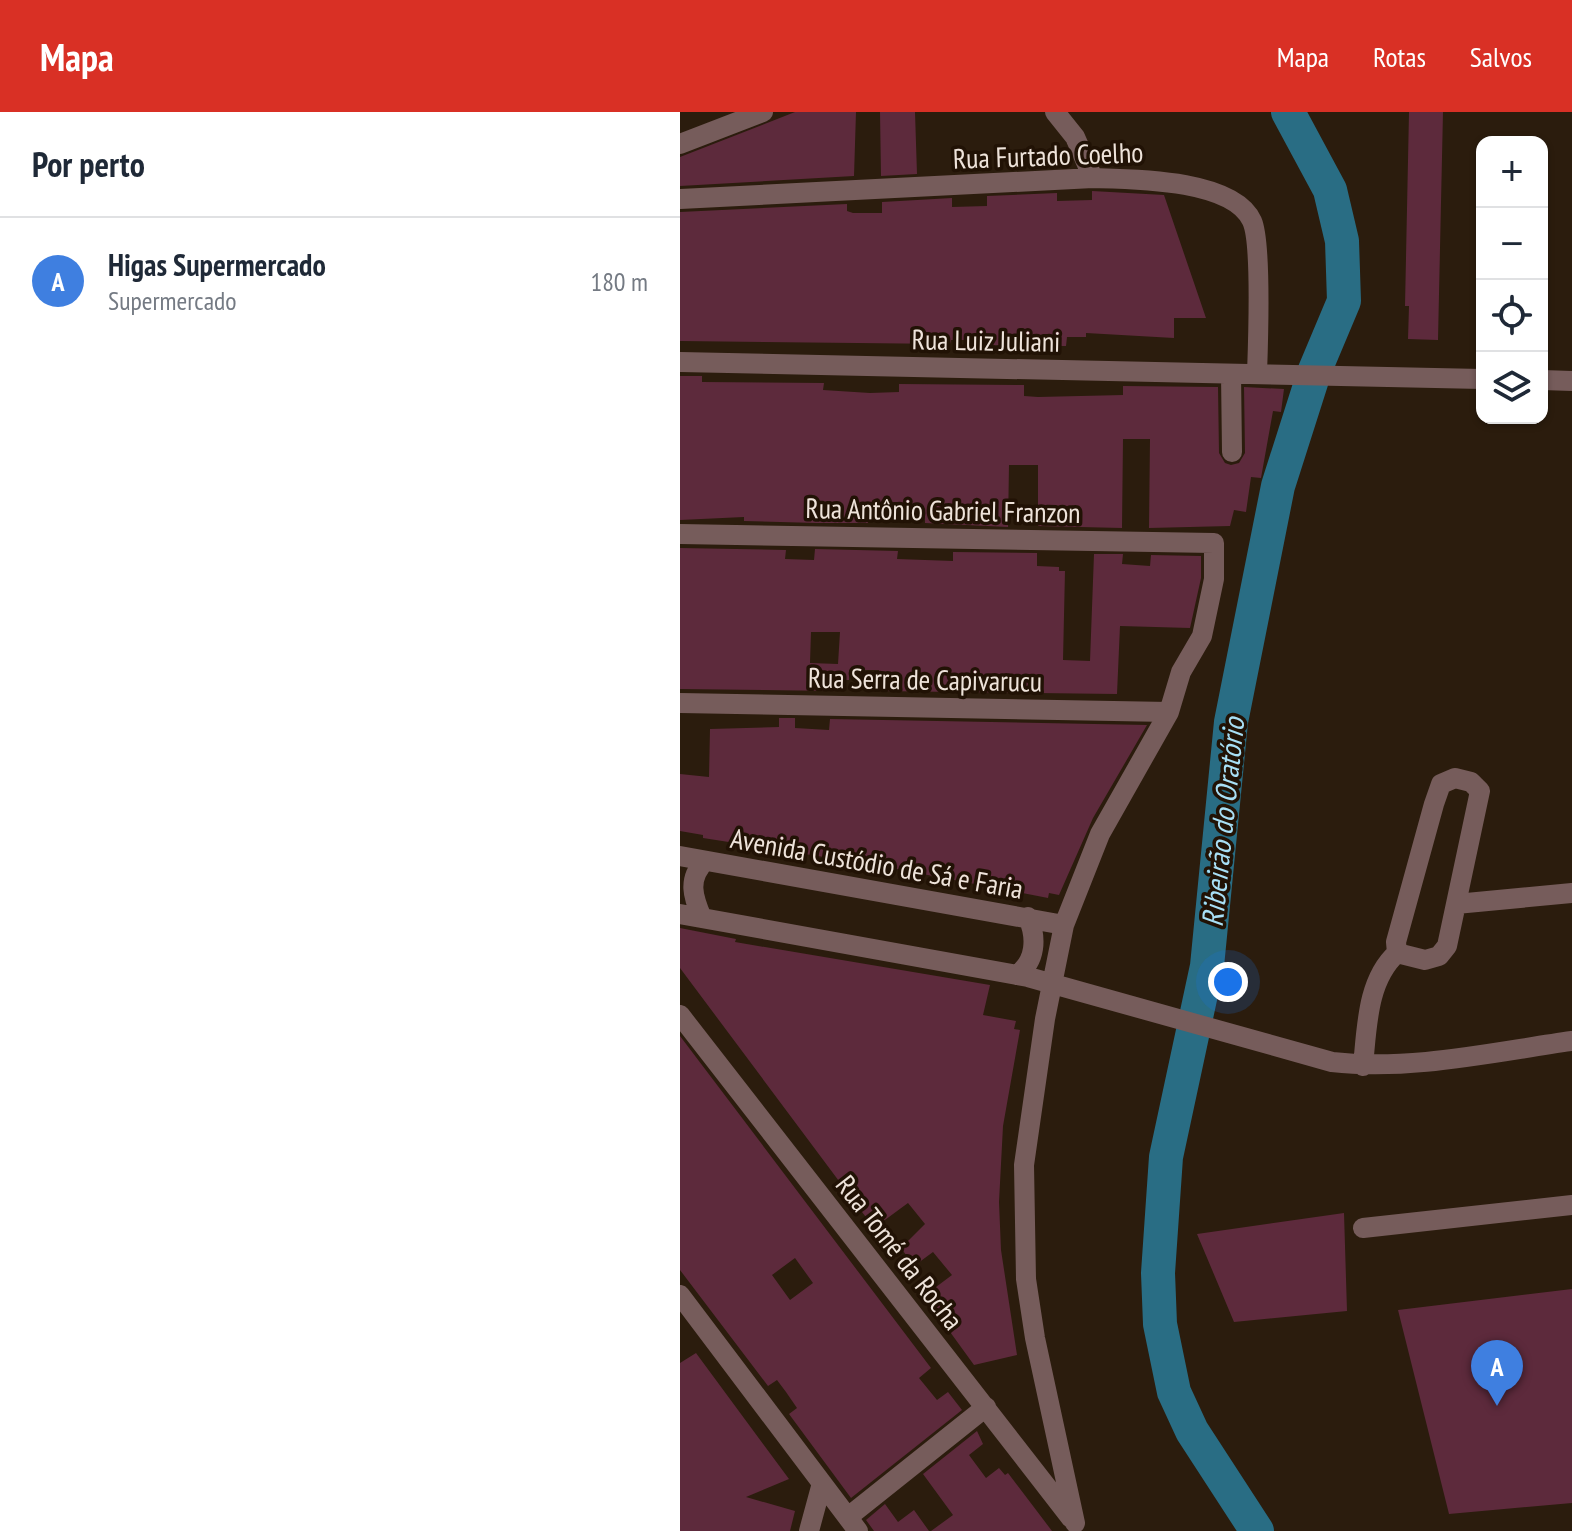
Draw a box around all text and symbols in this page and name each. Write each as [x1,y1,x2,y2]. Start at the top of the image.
text: Mapa [40,32,114,81]
text: Mapa [1277,38,1329,75]
text: Rotas [1373,38,1426,75]
text: Salvos [1470,38,1532,75]
street label: Rua Furtado Coelho [952,133,1144,177]
map controls [1476,136,1548,424]
button: + [1476,136,1548,208]
text: Por perto [32,142,145,186]
button: − [1476,208,1548,280]
text: Higas Supermercado [108,245,326,284]
text: A [51,265,65,298]
text: 180 m [590,265,648,298]
button: locate [1476,280,1548,352]
text: Supermercado [108,284,237,317]
street label: Rua Luiz Juliani [911,320,1061,360]
button: layers [1476,352,1548,424]
street label: Rua Antônio Gabriel Franzon [805,489,1081,531]
street label: Rua Serra de Capivarucu [808,658,1042,700]
water label: Ribeirão do Oratório [1192,713,1253,928]
street label: Avenida Custódio de Sá e Faria [728,819,1026,907]
your location [1208,962,1248,1002]
street label: Rua Tomé da Rocha [828,1167,972,1337]
pin: A [1471,1340,1523,1406]

